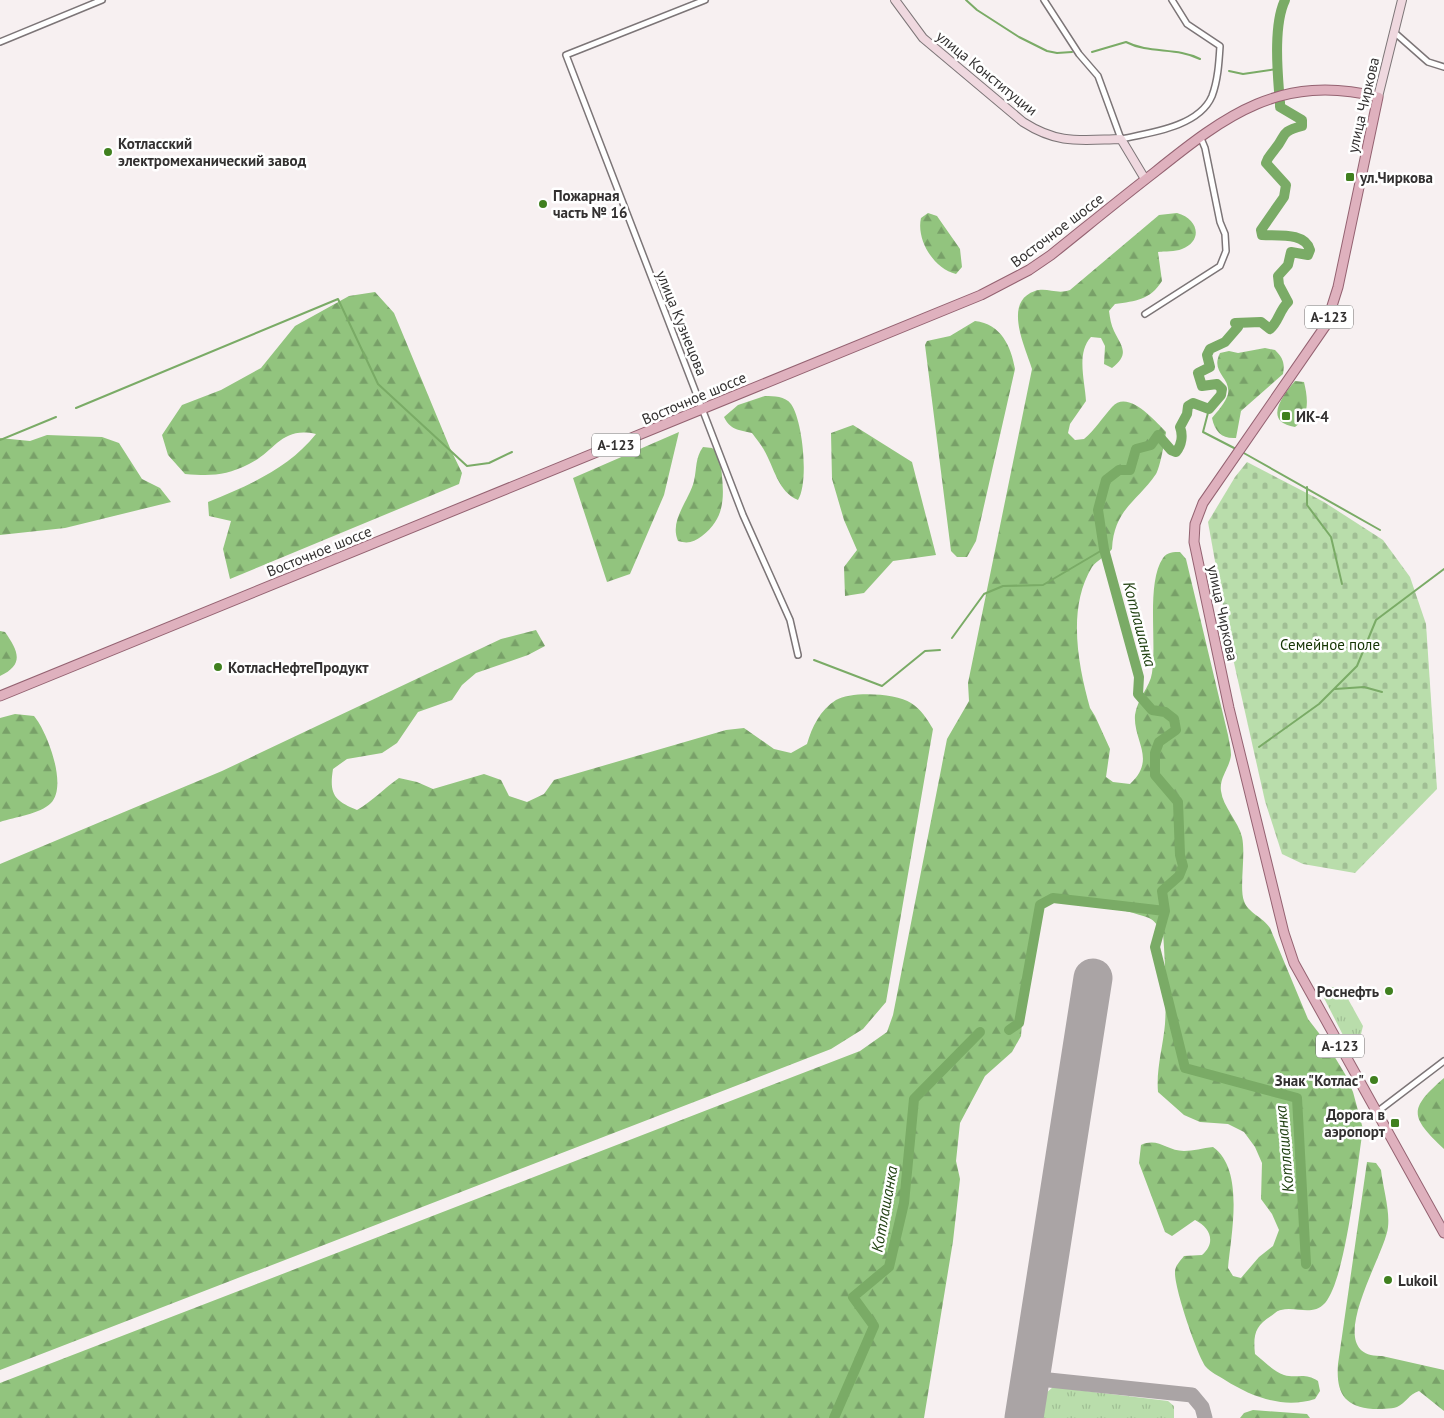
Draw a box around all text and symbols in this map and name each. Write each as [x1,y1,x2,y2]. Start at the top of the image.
street label: улица Конституции [933,26,1041,120]
street label: улица Чиркова [1343,55,1383,155]
place label: Котласский электромеханический завод [118,134,307,170]
marker: Котласский электромеханический завод [102,146,114,158]
place label: ул.Чиркова [1359,168,1433,187]
marker: ул.Чиркова [1344,171,1356,183]
place label: Пожарная часть № 16 [553,186,628,222]
street label: Восточное шоссе [1007,189,1107,271]
marker: Пожарная часть № 16 [537,198,549,210]
street label: улица Кузнецова [652,268,712,378]
road number: А-123 [1305,306,1353,328]
street label: Восточное шоссе [639,367,749,429]
place label: ИК-4 [1296,407,1329,426]
marker: ИК-4 [1280,410,1292,422]
road number: А-123 [592,434,640,456]
street label: Восточное шоссе [264,521,374,581]
street label: улица Чиркова [1204,563,1242,663]
water label: Котлашанка [1119,579,1161,669]
park label: Семейное поле [1280,635,1380,654]
place label: КотласНефтеПродукт [228,658,369,677]
marker: КотласНефтеПродукт [212,661,224,673]
place label: Роснефть [1317,982,1380,1001]
marker: Роснефть [1383,985,1395,997]
road number: А-123 [1316,1034,1364,1058]
place label: Знак "Котлас" [1275,1071,1364,1090]
marker: Знак "Котлас" [1368,1074,1380,1086]
water label: Котлашанка [1270,1104,1298,1193]
place label: Дорога в аэропорт [1324,1105,1386,1141]
marker: Дорога в аэропорт [1389,1117,1401,1129]
water label: Котлашанка [867,1164,901,1254]
place label: Lukoil [1398,1271,1438,1290]
marker: Lukoil [1382,1274,1394,1286]

